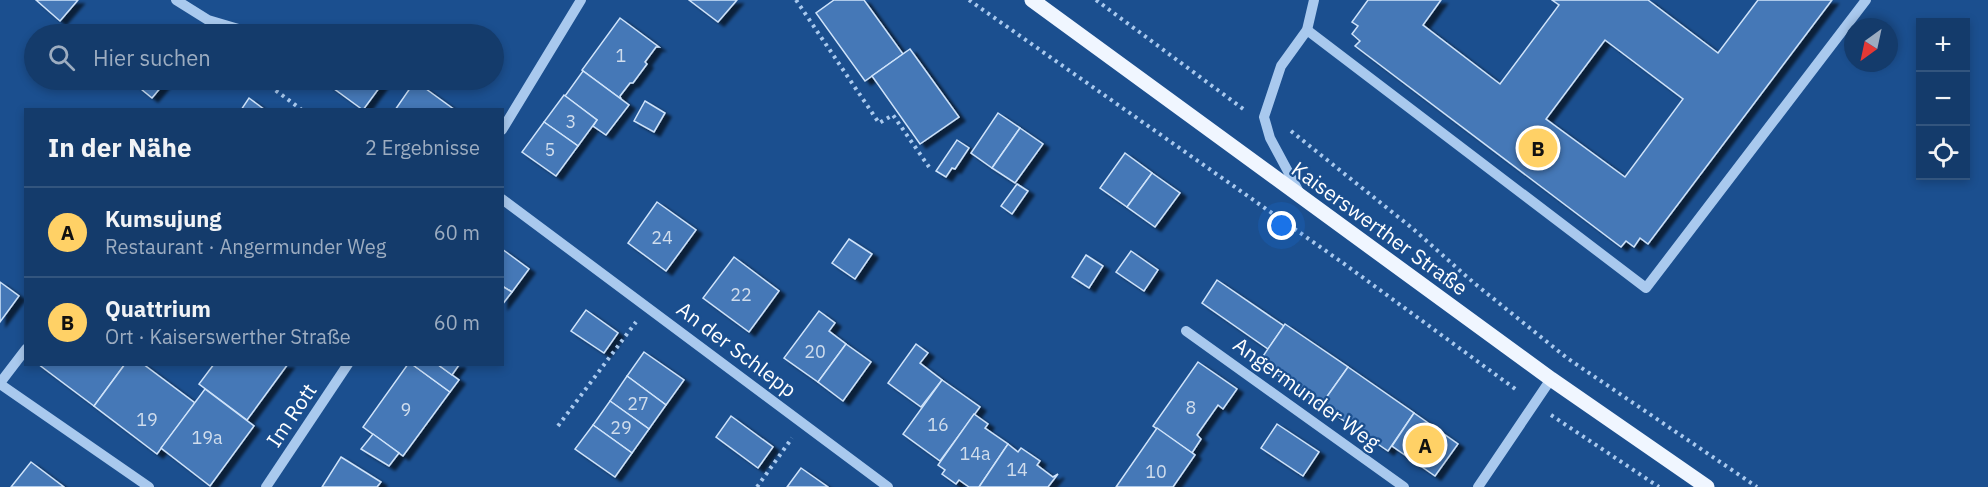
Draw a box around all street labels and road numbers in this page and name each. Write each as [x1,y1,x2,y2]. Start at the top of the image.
street label: Kaiserswerther Straße [1286,155,1474,301]
street label: An der Schlepp [671,295,803,403]
street label: Angermunder Weg [1228,330,1386,456]
street label: Im Rott [260,378,322,452]

